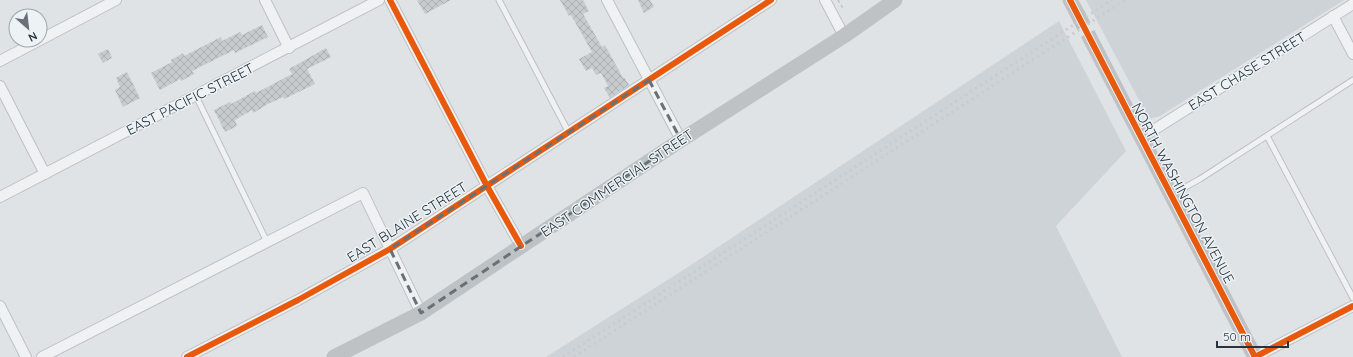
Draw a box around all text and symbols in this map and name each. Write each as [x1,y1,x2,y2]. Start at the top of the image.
north arrow [8,8,48,48]
street label: EAST CHASE STREET [1185,28,1309,114]
text: N [26,29,40,45]
street label: EAST PACIFIC STREET [123,59,257,139]
street label: NORTH WASHINGTON AVENUE [1128,100,1238,286]
street label: EAST COMMERCIAL STREET [537,125,697,241]
street label: EAST BLAINE STREET [344,178,470,266]
scale bar [1217,323,1288,349]
text: 50 m [1223,329,1251,344]

